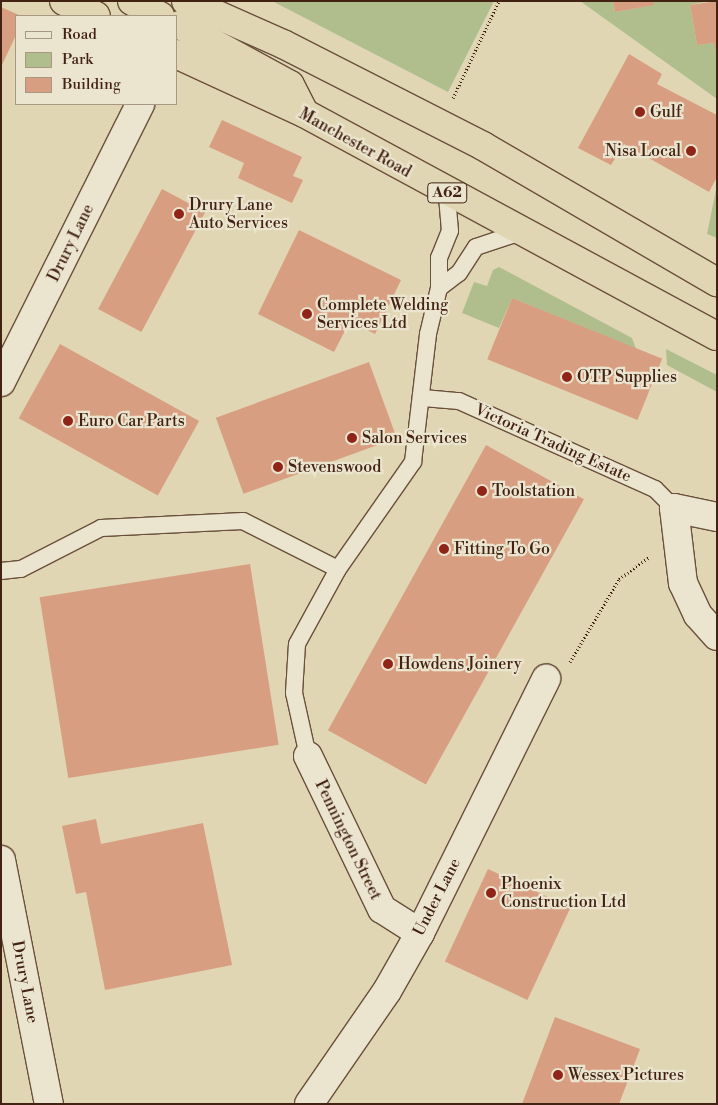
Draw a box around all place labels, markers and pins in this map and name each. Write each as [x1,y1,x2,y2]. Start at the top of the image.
place label: Gulf [650,102,681,122]
marker: Gulf [634,106,646,118]
place label: Nisa Local [605,141,681,161]
marker: Nisa Local [685,145,697,157]
place label: Drury Lane Auto Services [189,195,288,233]
marker: Drury Lane Auto Services [173,208,185,220]
place label: Complete Welding Services Ltd [317,295,448,333]
marker: Complete Welding Services Ltd [301,308,313,320]
place label: OTP Supplies [577,367,677,387]
marker: OTP Supplies [561,371,573,383]
place label: Euro Car Parts [78,411,185,431]
marker: Euro Car Parts [62,415,74,427]
place label: Salon Services [362,428,467,448]
marker: Salon Services [346,432,358,444]
place label: Stevenswood [288,457,381,477]
marker: Stevenswood [272,461,284,473]
place label: Toolstation [492,481,575,501]
marker: Toolstation [476,485,488,497]
place label: Fitting To Go [454,539,550,559]
marker: Fitting To Go [438,543,450,555]
place label: Howdens Joinery [398,654,522,674]
marker: Howdens Joinery [382,658,394,670]
place label: Phoenix Construction Ltd [501,874,626,912]
marker: Phoenix Construction Ltd [485,887,497,899]
place label: Wessex Pictures [568,1065,684,1085]
marker: Wessex Pictures [552,1069,564,1081]

